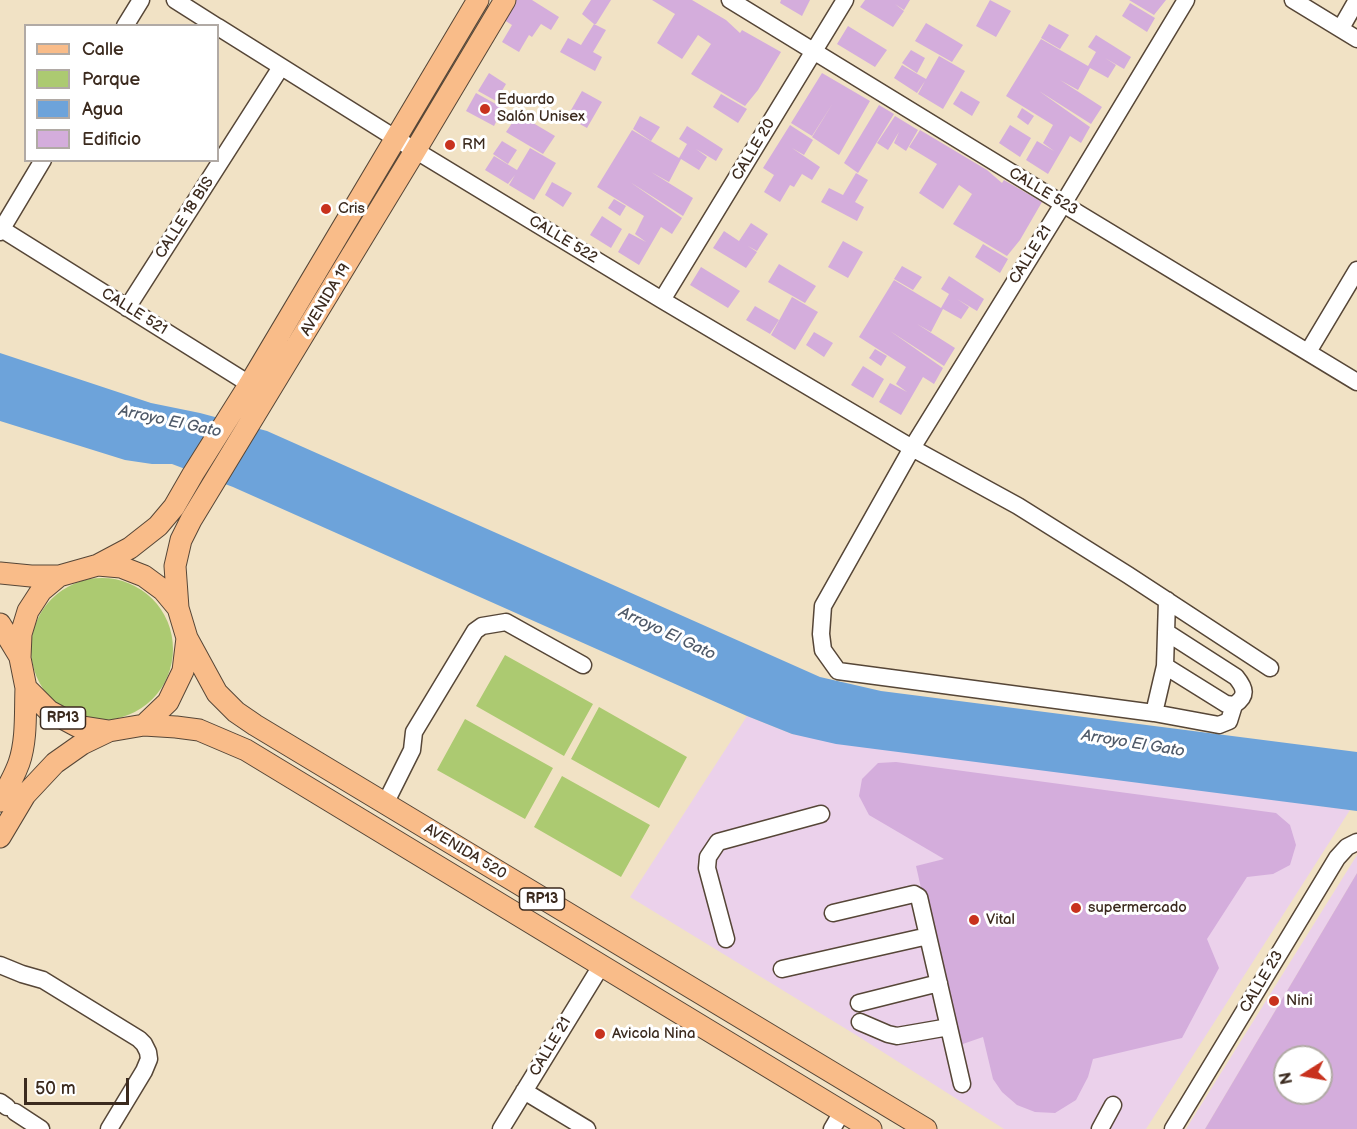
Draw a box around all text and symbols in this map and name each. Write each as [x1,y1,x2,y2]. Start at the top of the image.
legend [24,24,219,162]
text: Calle [82,39,124,60]
text: Parque [82,69,140,90]
place label: Eduardo Salón Unisex [497,91,585,126]
text: Agua [82,99,123,120]
marker: Eduardo Salón Unisex [478,102,492,116]
street label: CALLE 20 [729,116,779,184]
text: Edificio [82,129,141,150]
place label: RM [462,136,486,154]
marker: RM [443,138,457,152]
street label: CALLE 523 [1005,164,1081,220]
street label: CALLE 18 BIS [152,174,218,262]
place label: Cris [338,200,365,218]
marker: Cris [319,202,333,216]
street label: CALLE 522 [525,212,601,268]
street label: CALLE 21 [1006,222,1056,288]
street label: AVENIDA 19 [297,261,355,339]
street label: CALLE 521 [98,285,170,339]
water label: Arroyo El Gato [117,402,223,442]
water label: Arroyo El Gato [616,603,718,665]
road number: RP13 [40,707,86,729]
water label: Arroyo El Gato [1080,726,1186,762]
street label: AVENIDA 520 [421,820,509,884]
road number: RP13 [520,888,564,910]
place label: supermercado [1088,899,1187,917]
marker: supermercado [1069,901,1083,915]
place label: Vital [986,911,1015,929]
marker: Vital [967,913,981,927]
street label: CALLE 23 [1237,948,1287,1016]
place label: Nini [1286,992,1313,1010]
marker: Nini [1267,994,1281,1008]
street label: CALLE 21 [526,1014,576,1080]
place label: Avicola Nina [612,1025,696,1043]
marker: Avicola Nina [593,1027,607,1041]
north arrow [1273,1045,1333,1105]
scale bar [27,1066,132,1104]
text: N [1276,1070,1297,1086]
text: 50 m [35,1078,76,1099]

